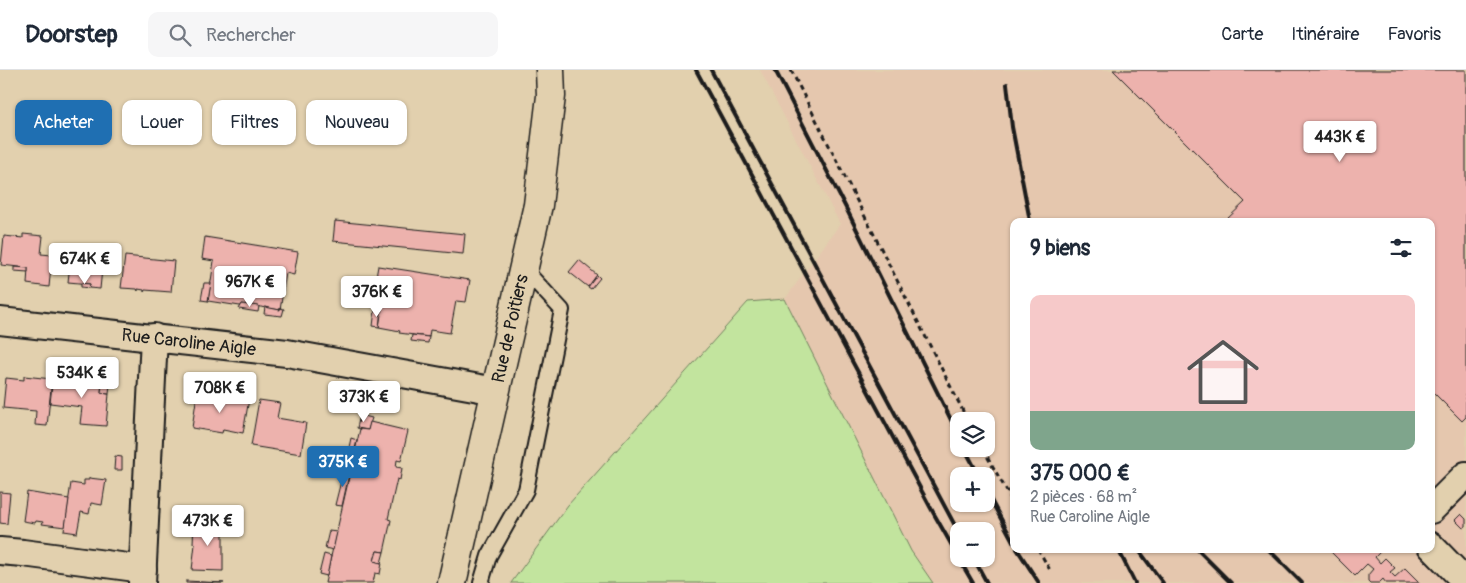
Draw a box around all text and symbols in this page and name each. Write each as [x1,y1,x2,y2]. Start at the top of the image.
search box [148,12,498,57]
text: Doorstep [25,20,118,49]
icon: search [166,21,194,49]
text: Rechercher [206,23,296,47]
text: Carte [1221,23,1263,46]
text: Itinéraire [1291,23,1359,46]
text: Favoris [1387,23,1441,46]
chip: Acheter [15,100,112,145]
chip: Louer [122,100,202,145]
chip: Filtres [212,100,296,145]
chip: Nouveau [306,100,407,145]
pin: 443K € [1299,121,1381,163]
text: 443K € [1314,127,1366,147]
icon: filters [1387,234,1415,262]
text: 9 biens [1030,235,1090,262]
pin: 674K € [44,242,126,285]
text: 674K € [60,249,110,269]
pin: 967K € [209,266,291,308]
text: 967K € [225,272,275,292]
street label: Rue de Poitiers [486,272,533,385]
pin: 376K € [336,276,418,318]
text: 376K € [352,282,402,302]
street label: Rue Caroline Aigle [120,323,257,361]
icon: home [1178,327,1268,417]
pin: 534K € [41,356,123,399]
text: 534K € [57,363,107,383]
pin: 708K € [179,372,261,414]
text: 708K € [194,378,246,398]
pin: 373K € [323,380,405,423]
text: 373K € [339,387,389,407]
map controls [950,412,995,567]
button: layers [950,412,995,457]
pin: 375K € [302,446,384,488]
text: 375K € [318,452,368,472]
text: 375 000 € [1030,460,1130,487]
button: + [950,467,995,512]
text: 2 pièces · 68 m² [1030,487,1137,507]
pin: 473K € [167,504,249,547]
text: Rue Caroline Aigle [1030,507,1150,527]
text: 473K € [183,511,233,531]
button: − [950,522,995,567]

